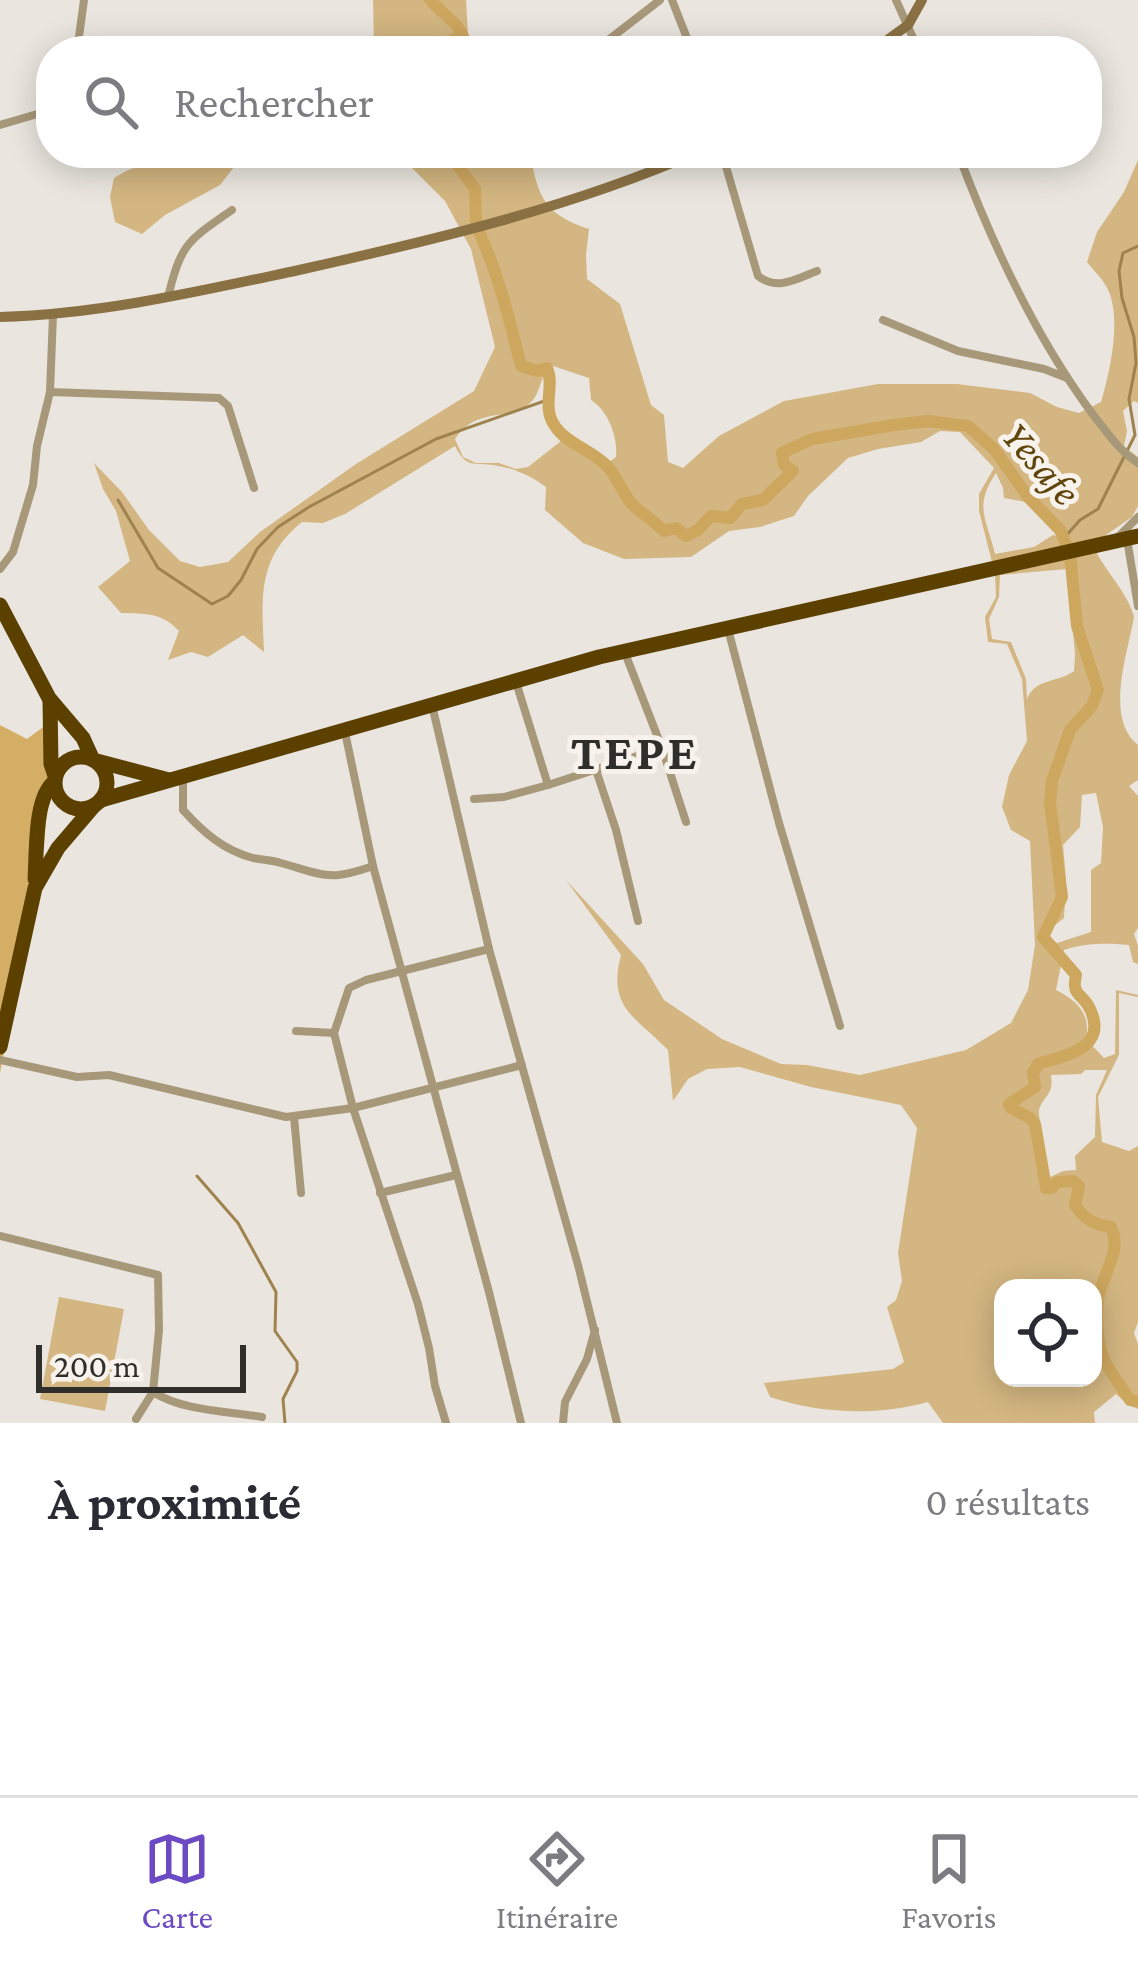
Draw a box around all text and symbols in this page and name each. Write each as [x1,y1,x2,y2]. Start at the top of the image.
search box [36,36,1102,168]
icon: search [78,69,144,135]
text: Rechercher [174,77,374,127]
water label: Yesafe [993,412,1091,514]
district label: TEPE [571,723,699,780]
map controls [994,1279,1102,1387]
button: locate [994,1279,1102,1387]
scale bar [36,1339,246,1392]
text: 200 m [54,1347,140,1384]
text: À proximité [48,1473,301,1530]
text: 0 résultats [926,1480,1090,1523]
tab: Carte [141,1826,213,1935]
tab: Itinéraire [496,1826,618,1935]
tab: Favoris [901,1826,997,1935]

